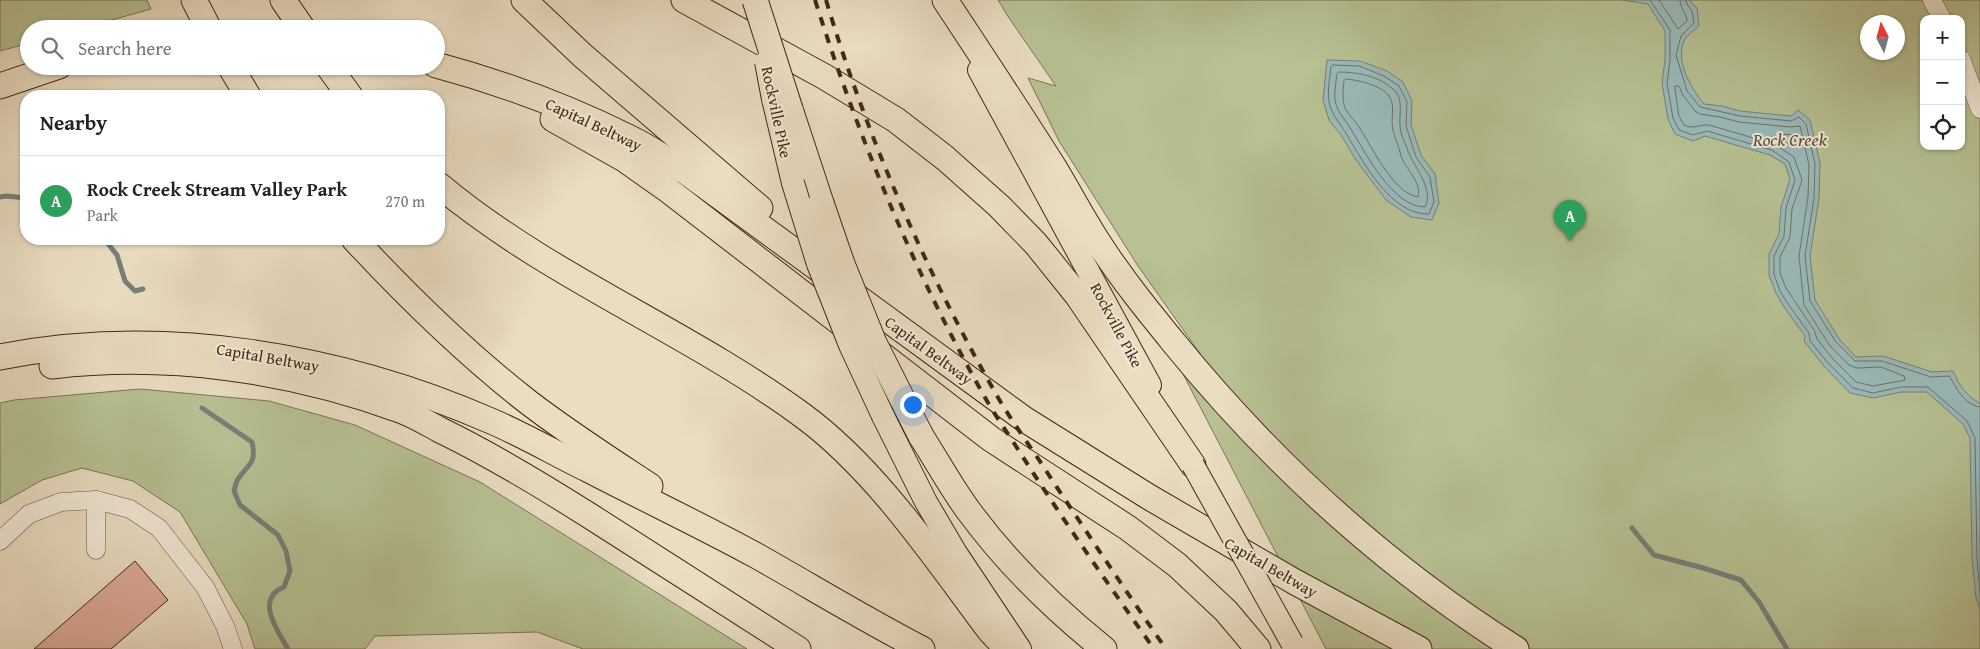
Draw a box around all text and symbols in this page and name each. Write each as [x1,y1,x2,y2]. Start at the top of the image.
north arrow [1860,15,1905,60]
map controls [1920,15,1965,150]
button: + [1920,15,1965,60]
search box [20,20,445,75]
icon: search [38,34,66,62]
text: Search here [78,34,172,62]
button: − [1920,60,1965,105]
street label: Rockville Pike [756,64,798,160]
street label: Capital Beltway [542,91,646,157]
button: locate [1920,105,1965,150]
text: Nearby [40,107,107,138]
water label: Rock Creek [1752,126,1828,153]
text: Rock Creek Stream Valley Park [87,175,347,203]
text: A [51,189,61,213]
text: 270 m [385,189,425,213]
pin: A [1554,200,1586,241]
text: Park [87,203,118,227]
street label: Rockville Pike [1085,278,1149,372]
street label: Capital Beltway [880,310,978,390]
street label: Capital Beltway [215,336,321,378]
your location [900,392,926,418]
street label: Capital Beltway [1220,531,1322,603]

